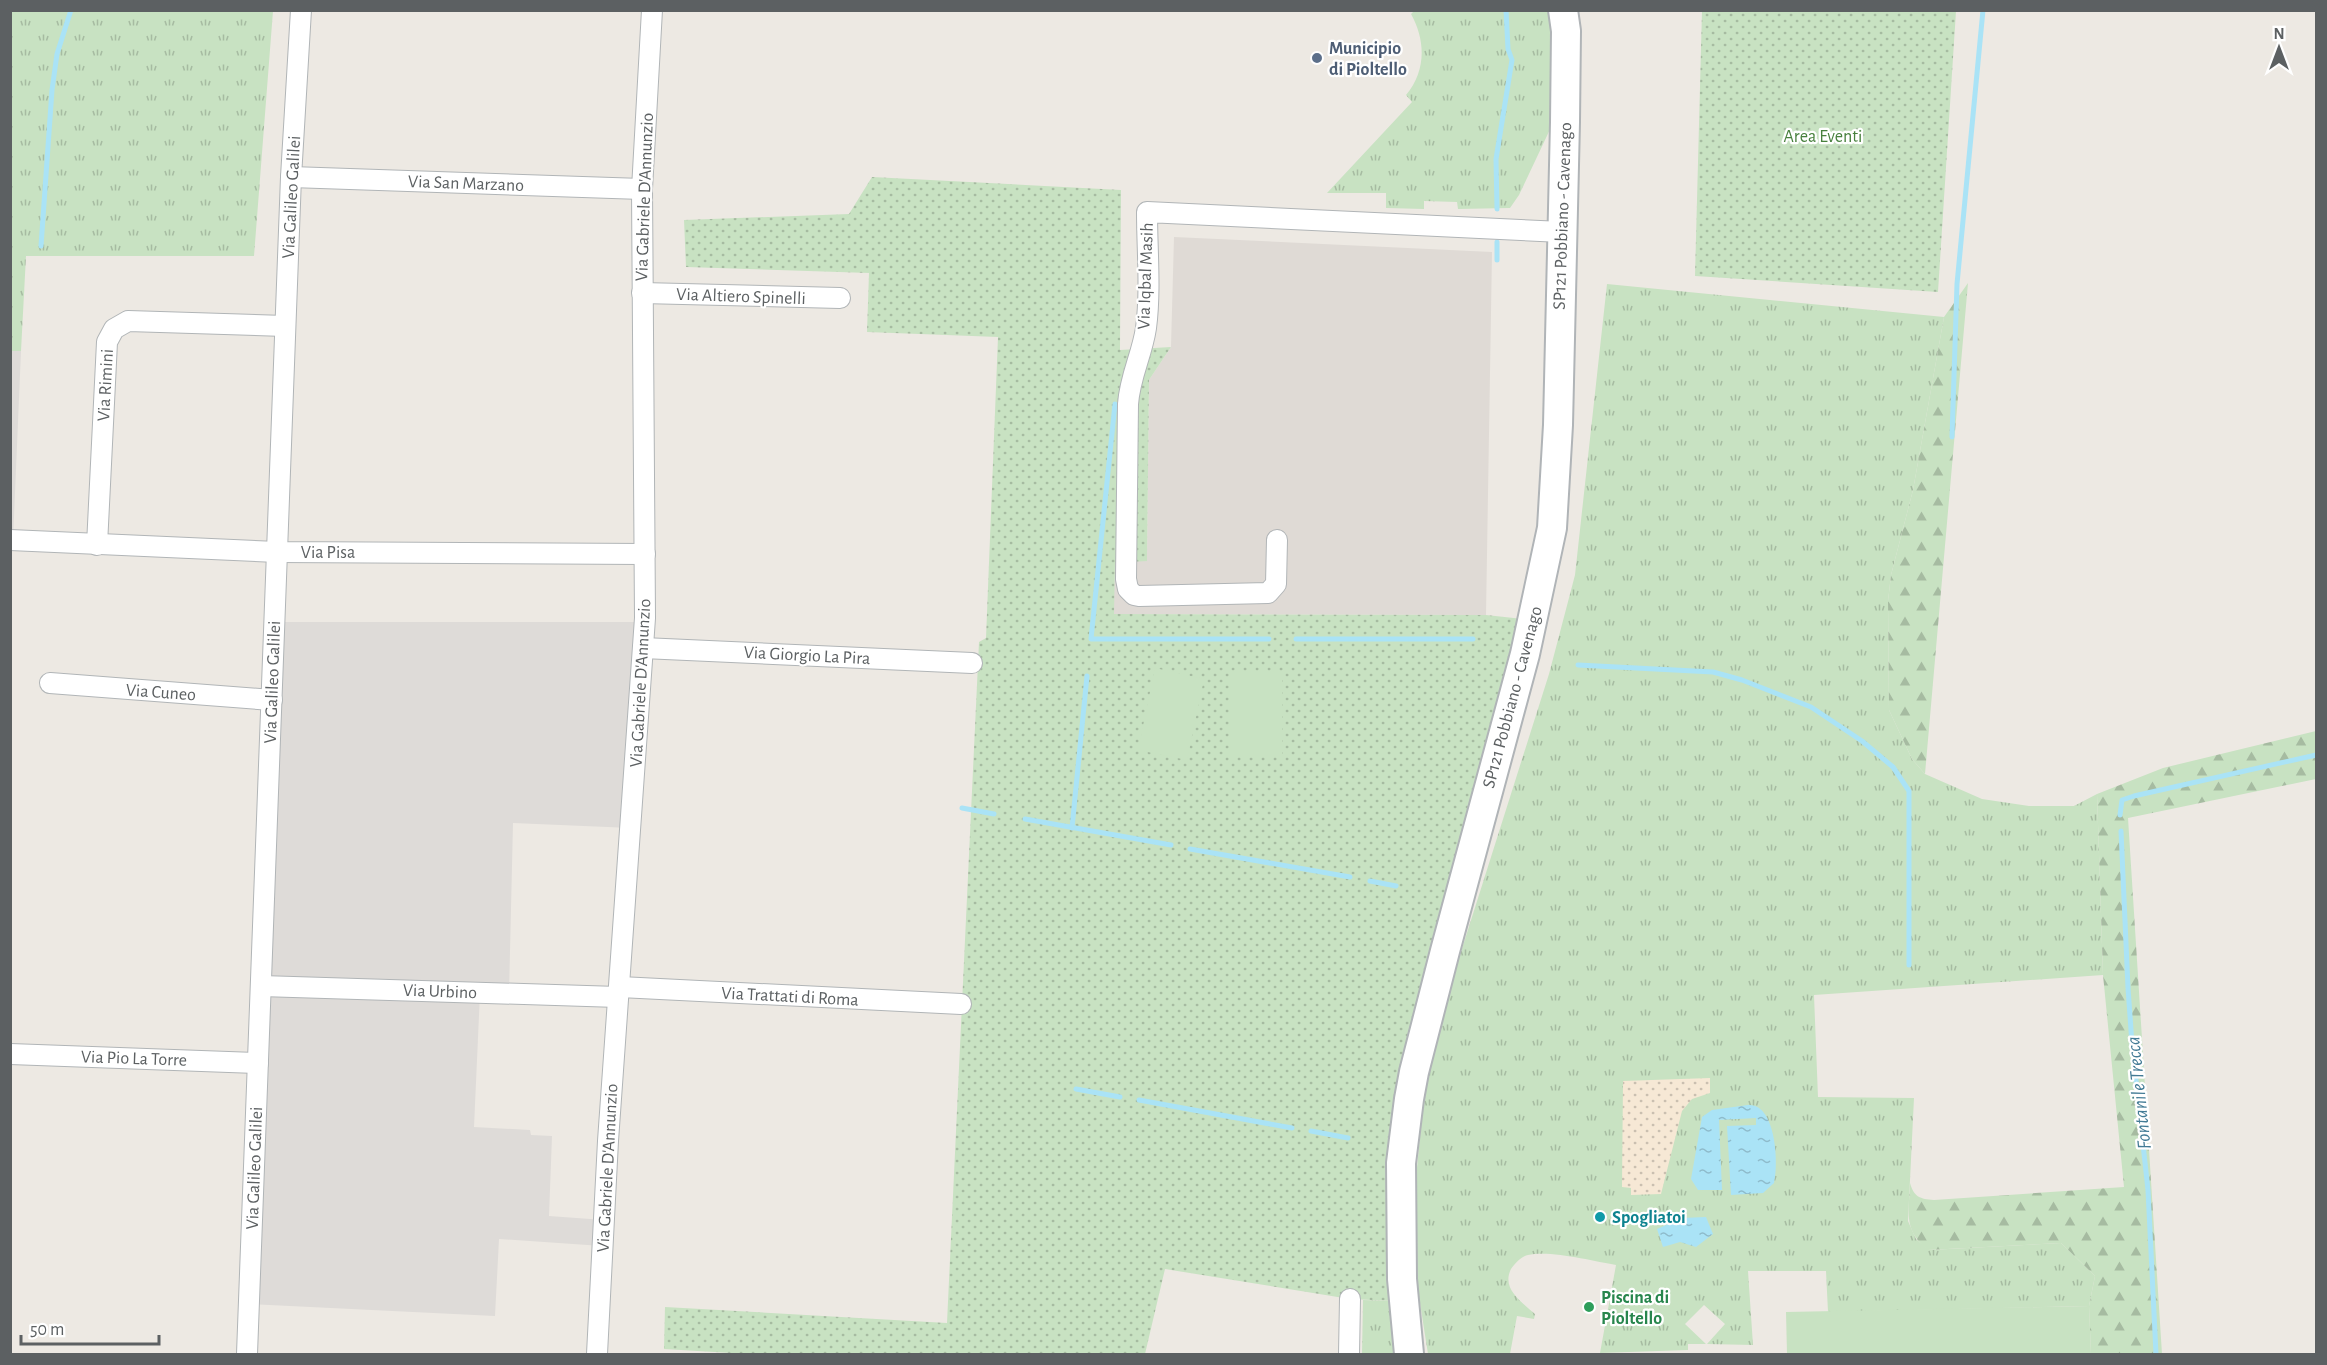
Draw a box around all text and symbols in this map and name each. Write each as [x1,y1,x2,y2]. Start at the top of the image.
north arrow [2249,18,2309,78]
text: N [2273,26,2285,42]
place label: Municipio di Pioltello [1329,40,1407,79]
marker: Municipio di Pioltello [1310,51,1324,65]
street label: Via Gabriele D'Annunzio [633,112,657,282]
street label: SP121 Pobbiano - Cavenago [1551,122,1575,310]
park label: Area Eventi [1784,128,1862,146]
street label: Via Galileo Galilei [280,135,304,259]
street label: Via San Marzano [408,173,524,195]
street label: Via Iqbal Masih [1135,222,1157,330]
street label: Via Altiero Spinelli [676,286,806,308]
street label: Via Rimini [95,348,117,422]
street label: Via Pisa [301,544,355,562]
street label: Via Gabriele D'Annunzio [628,598,654,768]
street label: SP121 Pobbiano - Cavenago [1480,604,1546,790]
street label: Via Galileo Galilei [262,620,284,744]
street label: Via Giorgio La Pira [743,644,871,668]
street label: Via Cuneo [125,682,197,704]
street label: Via Urbino [403,982,478,1002]
street label: Via Trattati di Roma [721,984,859,1010]
water label: Fontanile Trecca [2123,1035,2155,1151]
street label: Via Pio La Torre [81,1048,187,1070]
street label: Via Gabriele D'Annunzio [595,1083,621,1253]
street label: Via Galileo Galilei [244,1106,266,1230]
place label: Spogliatoi [1612,1209,1686,1227]
marker: Spogliatoi [1593,1210,1607,1224]
place label: Piscina di Pioltello [1601,1289,1669,1328]
marker: Piscina di Pioltello [1582,1300,1596,1314]
scale bar [21,1308,159,1346]
text: 50 m [30,1321,64,1339]

